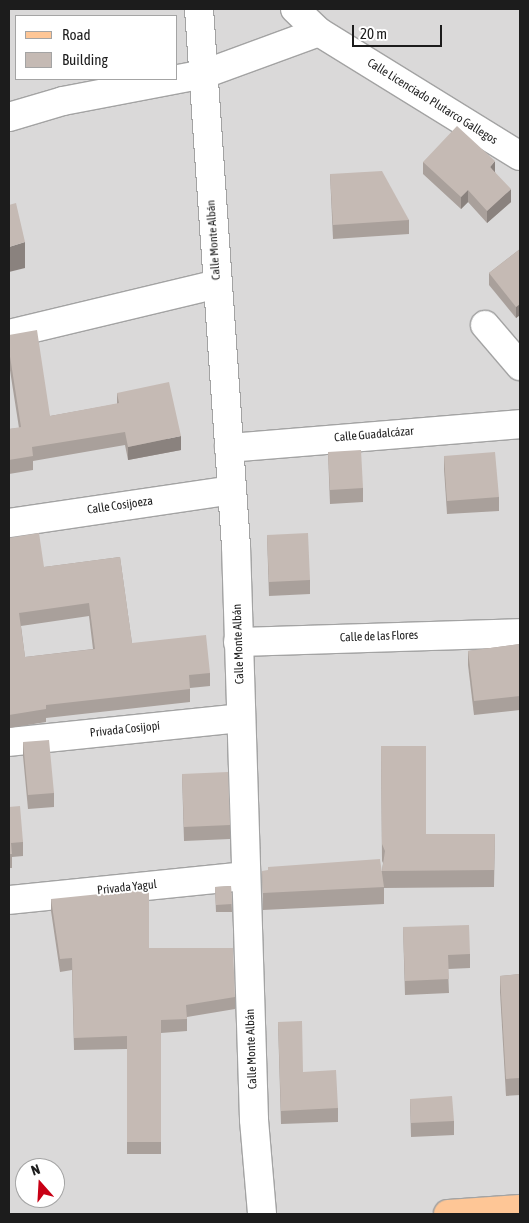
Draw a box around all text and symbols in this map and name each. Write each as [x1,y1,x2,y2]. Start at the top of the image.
legend [15,15,178,80]
scale bar [354,15,444,47]
text: 20 m [360,25,387,42]
text: Road [62,26,91,43]
text: Building [62,51,108,68]
street label: Calle Licenciado Plutarco Gallegos [364,56,500,148]
street label: Calle Monte Albán [204,199,224,281]
street label: Calle Guadalcázar [334,424,414,446]
street label: Calle Cosijoeza [86,494,154,518]
street label: Calle Monte Albán [230,604,248,684]
street label: Calle de las Flores [340,628,418,646]
street label: Privada Cosijopí [89,719,161,741]
street label: Privada Yagul [96,878,158,898]
street label: Calle Monte Albán [243,1009,261,1089]
north arrow [15,1158,65,1208]
text: N [29,1161,42,1179]

